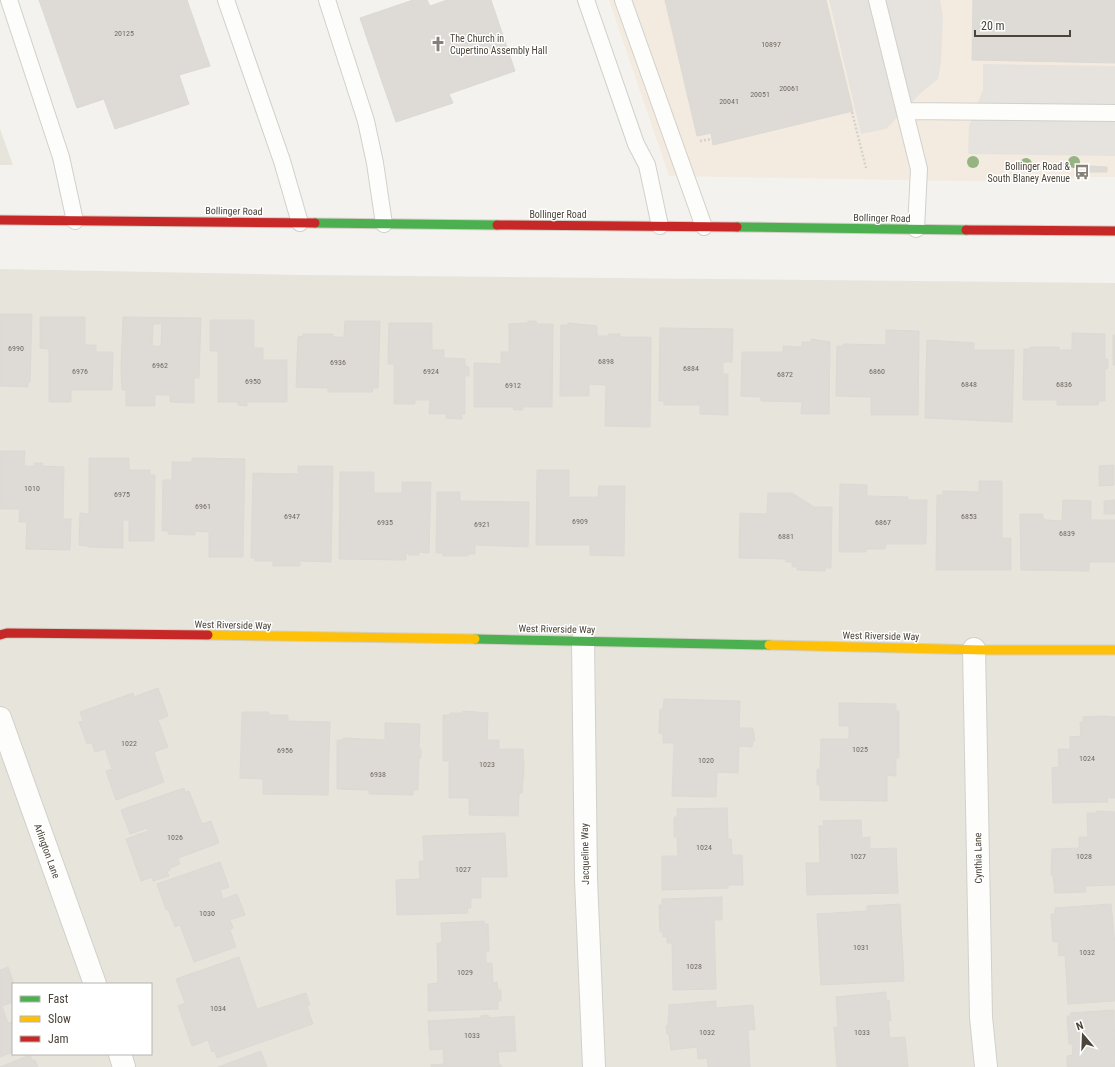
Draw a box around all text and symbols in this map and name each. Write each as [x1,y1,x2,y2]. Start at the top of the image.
scale bar [975,12,1070,38]
text: 20 m [981,19,1005,33]
house number: 20125 [114,29,134,38]
place label: The Church in Cupertino Assembly Hall [450,33,547,56]
church icon: The Church in Cupertino Assembly Hall [429,35,447,53]
house number: 10897 [761,40,781,49]
house number: 20061 [779,84,799,93]
house number: 20051 [750,90,770,99]
house number: 20041 [719,97,739,106]
place label: Bollinger Road & South Blaney Avenue [988,161,1071,184]
bus stop icon: Bollinger Road & South Blaney Avenue [1073,163,1091,181]
street label: Bollinger Road [205,205,263,217]
street label: Bollinger Road [529,209,587,220]
street label: Bollinger Road [853,212,911,224]
house number: 6990 [8,344,24,353]
house number: 6898 [598,357,614,366]
house number: 6936 [330,358,346,367]
house number: 6962 [152,361,168,370]
house number: 6884 [683,364,699,373]
house number: 6976 [72,367,88,376]
house number: 6924 [423,367,439,376]
house number: 6860 [869,367,885,376]
house number: 6872 [777,370,793,379]
house number: 6950 [245,377,261,386]
house number: 6848 [961,380,977,389]
house number: 6836 [1056,380,1072,389]
house number: 6912 [505,381,521,390]
house number: 1010 [24,484,40,493]
house number: 6975 [114,490,130,499]
house number: 6961 [195,502,211,511]
house number: 6947 [284,512,300,521]
house number: 6853 [961,512,977,521]
house number: 6909 [572,517,588,526]
house number: 6935 [377,518,393,527]
house number: 6867 [875,518,891,527]
house number: 6921 [474,520,490,529]
house number: 6839 [1059,529,1075,538]
house number: 6881 [778,532,794,541]
street label: West Riverside Way [195,619,271,631]
street label: West Riverside Way [519,623,595,635]
street label: West Riverside Way [843,630,919,642]
house number: 1022 [121,739,137,748]
house number: 1025 [852,745,868,754]
house number: 6956 [277,746,293,755]
house number: 1024 [1079,754,1095,763]
house number: 1020 [698,756,714,765]
house number: 1023 [479,760,495,769]
house number: 6938 [370,770,386,779]
street label: Arlington Lane [32,822,62,880]
street label: Jacqueline Way [579,823,591,885]
street label: Cynthia Lane [972,832,984,884]
house number: 1026 [167,833,183,842]
house number: 1024 [696,843,712,852]
house number: 1027 [850,852,866,861]
house number: 1028 [1076,852,1092,861]
house number: 1027 [455,865,471,874]
house number: 1030 [199,909,215,918]
house number: 1031 [853,943,869,952]
house number: 1032 [1079,948,1095,957]
house number: 1028 [686,962,702,971]
house number: 1029 [457,968,473,977]
legend [12,983,152,1055]
text: Fast [48,992,69,1006]
house number: 1034 [210,1004,226,1013]
text: Slow [48,1012,71,1026]
north arrow [1063,1015,1103,1055]
text: N [1075,1019,1085,1033]
house number: 1032 [699,1028,715,1037]
house number: 1033 [854,1028,870,1037]
house number: 1033 [464,1031,480,1040]
text: Jam [48,1032,69,1046]

